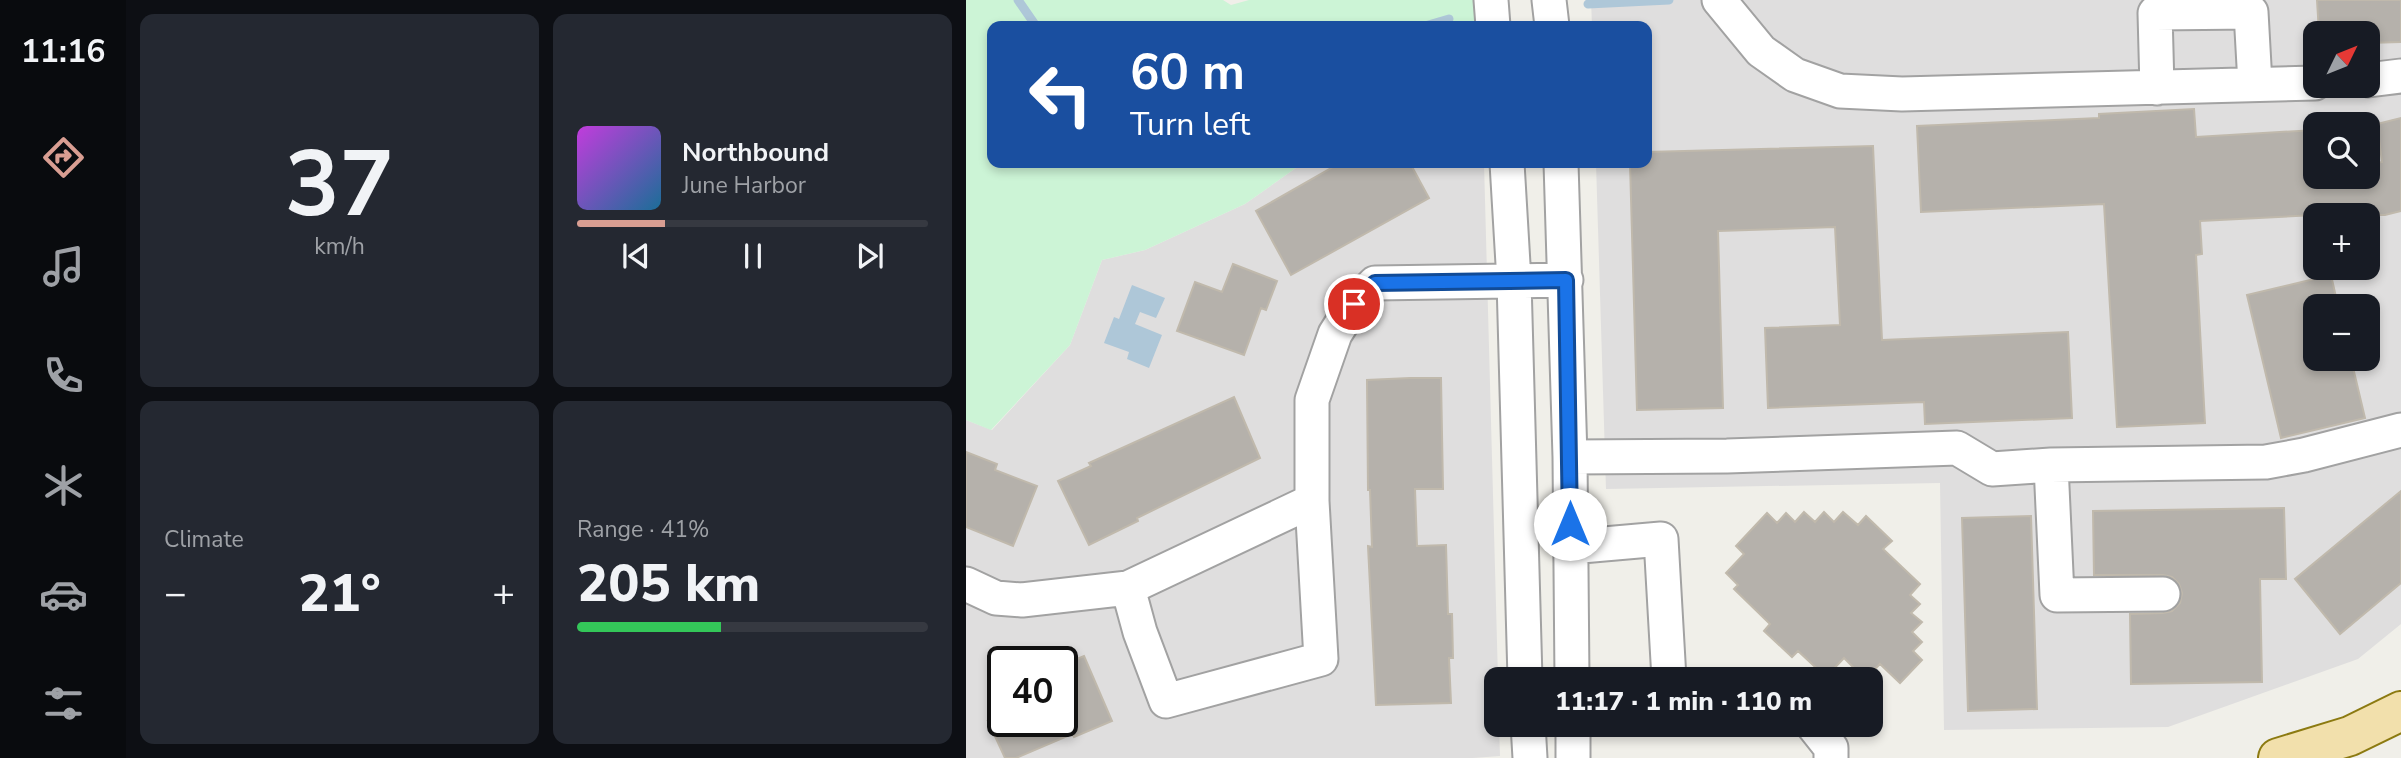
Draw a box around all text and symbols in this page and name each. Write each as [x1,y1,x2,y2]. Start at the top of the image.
north arrow [2303,21,2380,98]
map controls [2303,21,2380,371]
text: 11:16 [21,30,105,73]
text: 60 m [1130,39,1245,106]
icon: left [1015,49,1106,140]
text: Turn left [1130,103,1250,146]
button: search [2303,112,2380,189]
text: 37 [285,123,394,247]
icon: directions [39,133,88,182]
text: Northbound [682,135,829,170]
text: June Harbor [682,170,806,201]
button: + [2303,203,2380,280]
text: km/h [314,231,365,262]
icon: previous [617,237,655,275]
icon: pause [734,237,772,275]
icon: next [851,237,889,275]
icon: music [39,242,88,291]
pin [1324,274,1384,334]
icon: arrive [1335,285,1373,323]
button: − [2303,294,2380,371]
icon: phone [39,351,88,400]
icon: climate [39,461,88,510]
position arrow [1533,487,1607,561]
text: Range · 41% [577,514,709,545]
text: Climate [164,524,244,555]
text: 205 km [577,548,760,619]
text: 21° [298,558,381,629]
text: − [164,568,187,619]
text: + [492,568,515,619]
icon: car [39,570,88,619]
speed limit sign: 40 [987,646,1078,737]
icon: filters [39,679,88,728]
text: 11:17 · 1 min · 110 m [1555,684,1812,719]

